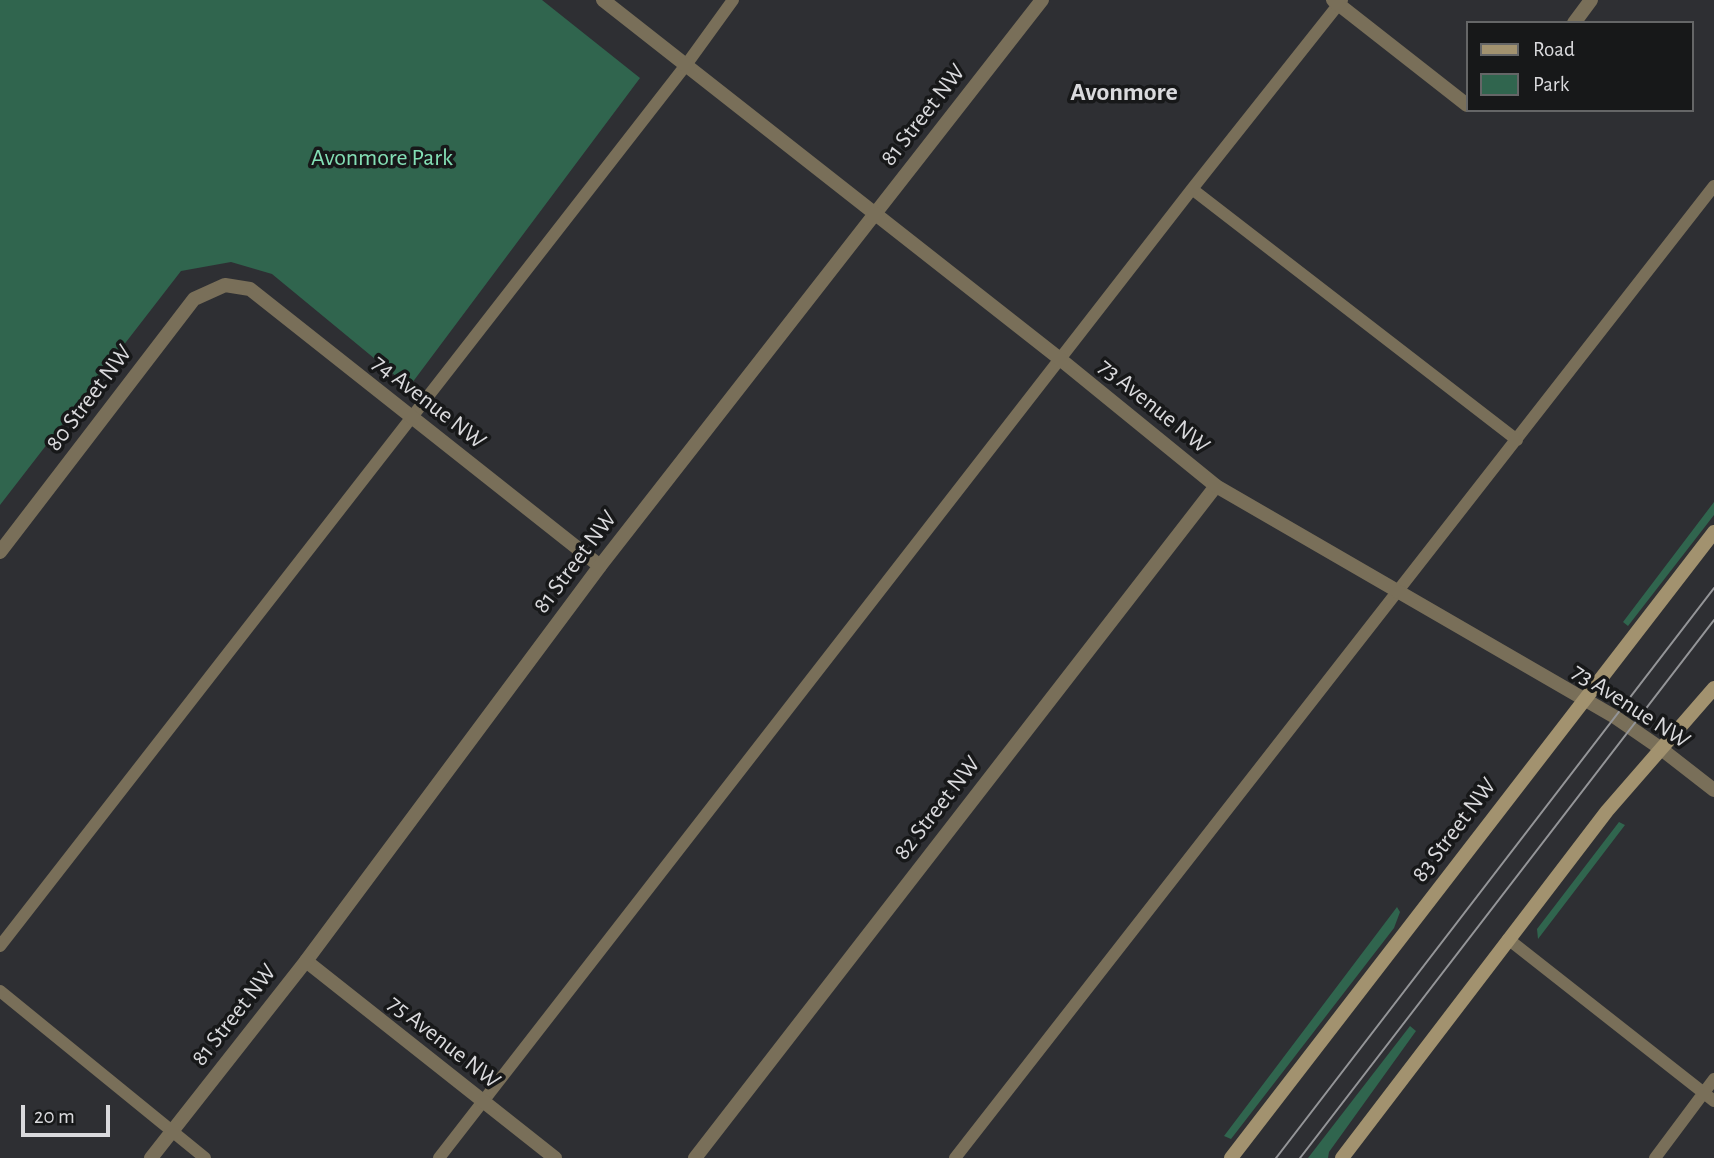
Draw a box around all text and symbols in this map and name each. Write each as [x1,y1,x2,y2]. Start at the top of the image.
legend [1466,21,1693,112]
text: Road [1533,39,1575,60]
street label: 81 Street NW [874,58,972,172]
text: Park [1533,74,1569,95]
district label: Avonmore [1070,76,1178,108]
park label: Avonmore Park [311,144,453,172]
street label: 80 Street NW [40,339,138,457]
street label: 74 Avenue NW [366,349,492,455]
street label: 73 Avenue NW [1092,352,1216,460]
street label: 81 Street NW [527,505,623,619]
street label: 73 Avenue NW [1566,657,1696,755]
street label: 82 Street NW [887,750,987,866]
street label: 83 Street NW [1405,772,1503,888]
street label: 81 Street NW [185,958,283,1072]
street label: 75 Avenue NW [382,989,506,1095]
scale bar [24,1092,114,1136]
text: 20 m [34,1106,75,1127]

